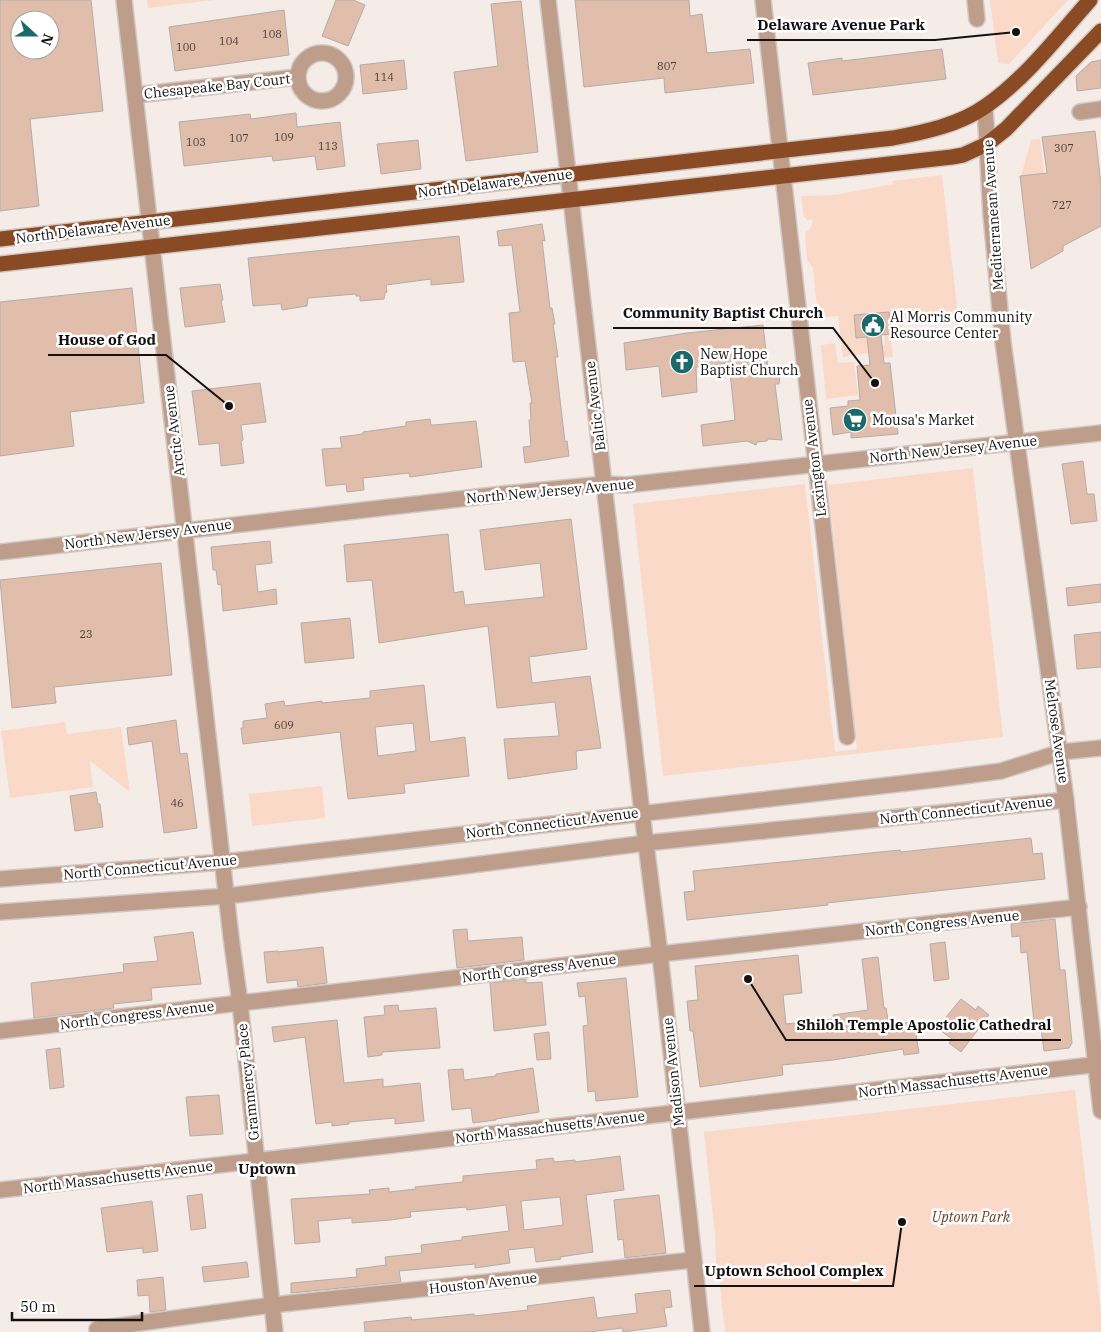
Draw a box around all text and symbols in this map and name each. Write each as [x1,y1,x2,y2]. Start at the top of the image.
north arrow [10,10,60,60]
callout: Delaware Avenue Park [747,10,935,40]
text: Delaware Avenue Park [757,15,925,34]
house number: 108 [262,27,282,41]
text: N [37,31,58,48]
house number: 104 [219,34,239,48]
house number: 100 [176,40,196,54]
house number: 807 [657,59,677,73]
street label: Chesapeake Bay Court [143,69,291,103]
house number: 114 [374,70,394,84]
house number: 109 [274,130,294,144]
house number: 107 [229,131,249,145]
house number: 103 [186,135,206,149]
house number: 113 [318,139,338,153]
street label: Mediterranean Avenue [979,139,1007,291]
house number: 307 [1054,141,1074,155]
street label: North Delaware Avenue [417,165,573,201]
house number: 727 [1052,198,1072,212]
street label: North Delaware Avenue [15,211,171,247]
callout: Community Baptist Church [613,298,833,328]
text: Community Baptist Church [623,303,824,322]
place label: Al Morris Community Resource Center [890,308,1032,342]
public building icon: Al Morris Community Resource Center [860,312,886,338]
callout: House of God [48,325,166,355]
text: House of God [58,330,157,349]
place label: New Hope Baptist Church [700,345,799,379]
church icon: New Hope Baptist Church [669,349,695,375]
street label: Baltic Avenue [581,360,609,452]
street label: Arctic Avenue [159,384,189,478]
street label: Lexington Avenue [798,398,830,518]
supermarket icon: Mousa's Market [842,407,868,433]
place label: Mousa's Market [872,411,974,429]
street label: North New Jersey Avenue [868,431,1038,467]
street label: North New Jersey Avenue [465,475,635,507]
street label: North New Jersey Avenue [63,515,233,553]
house number: 23 [79,627,93,641]
street label: Melrose Avenue [1041,678,1073,784]
house number: 609 [274,718,294,732]
street label: North Connecticut Avenue [878,792,1054,828]
house number: 46 [170,796,184,810]
street label: North Connecticut Avenue [465,803,639,843]
street label: North Connecticut Avenue [62,850,238,884]
street label: North Congress Avenue [864,906,1020,940]
street label: North Congress Avenue [461,950,617,986]
street label: North Congress Avenue [59,997,215,1033]
callout: Shiloh Temple Apostolic Cathedral [786,1010,1061,1040]
text: Shiloh Temple Apostolic Cathedral [796,1015,1052,1034]
street label: Madison Avenue [658,1017,688,1127]
street label: Grammercy Place [233,1023,263,1141]
street label: North Massachusetts Avenue [857,1060,1049,1102]
street label: North Massachusetts Avenue [454,1106,646,1148]
street label: North Massachusetts Avenue [22,1156,214,1198]
district label: Uptown [238,1159,296,1178]
park label: Uptown Park [932,1208,1011,1226]
callout: Uptown School Complex [694,1256,893,1286]
text: Uptown School Complex [704,1261,884,1280]
street label: Houston Avenue [428,1268,538,1298]
scale bar [12,1290,142,1322]
text: 50 m [20,1297,56,1316]

